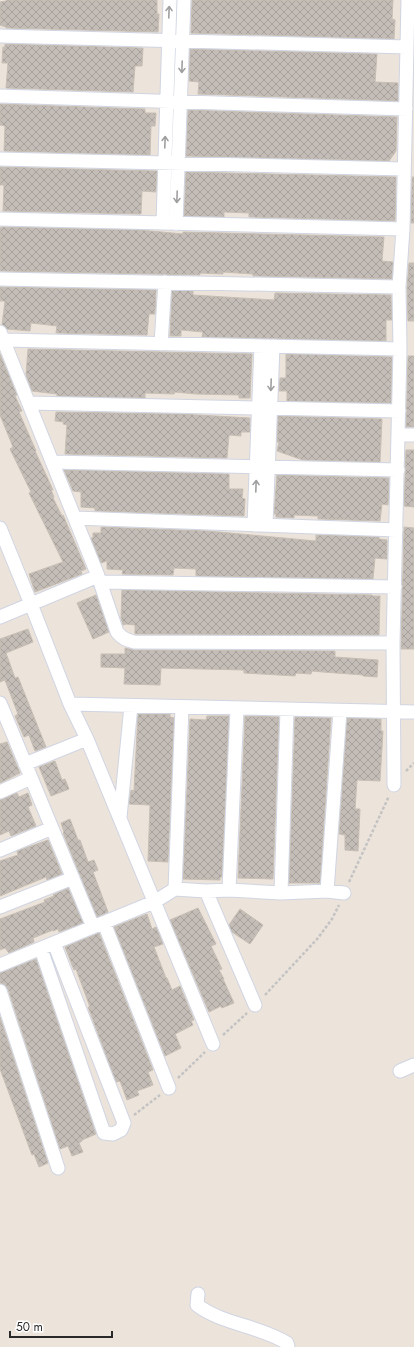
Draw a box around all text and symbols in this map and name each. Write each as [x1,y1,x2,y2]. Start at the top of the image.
one-way arrow [165,6,173,19]
one-way arrow [178,60,186,73]
one-way arrow [162,136,169,149]
one-way arrow [174,190,181,203]
one-way arrow [268,378,275,391]
one-way arrow [252,480,259,493]
scale bar [10,1313,112,1339]
text: 50 m [16,1318,43,1336]

